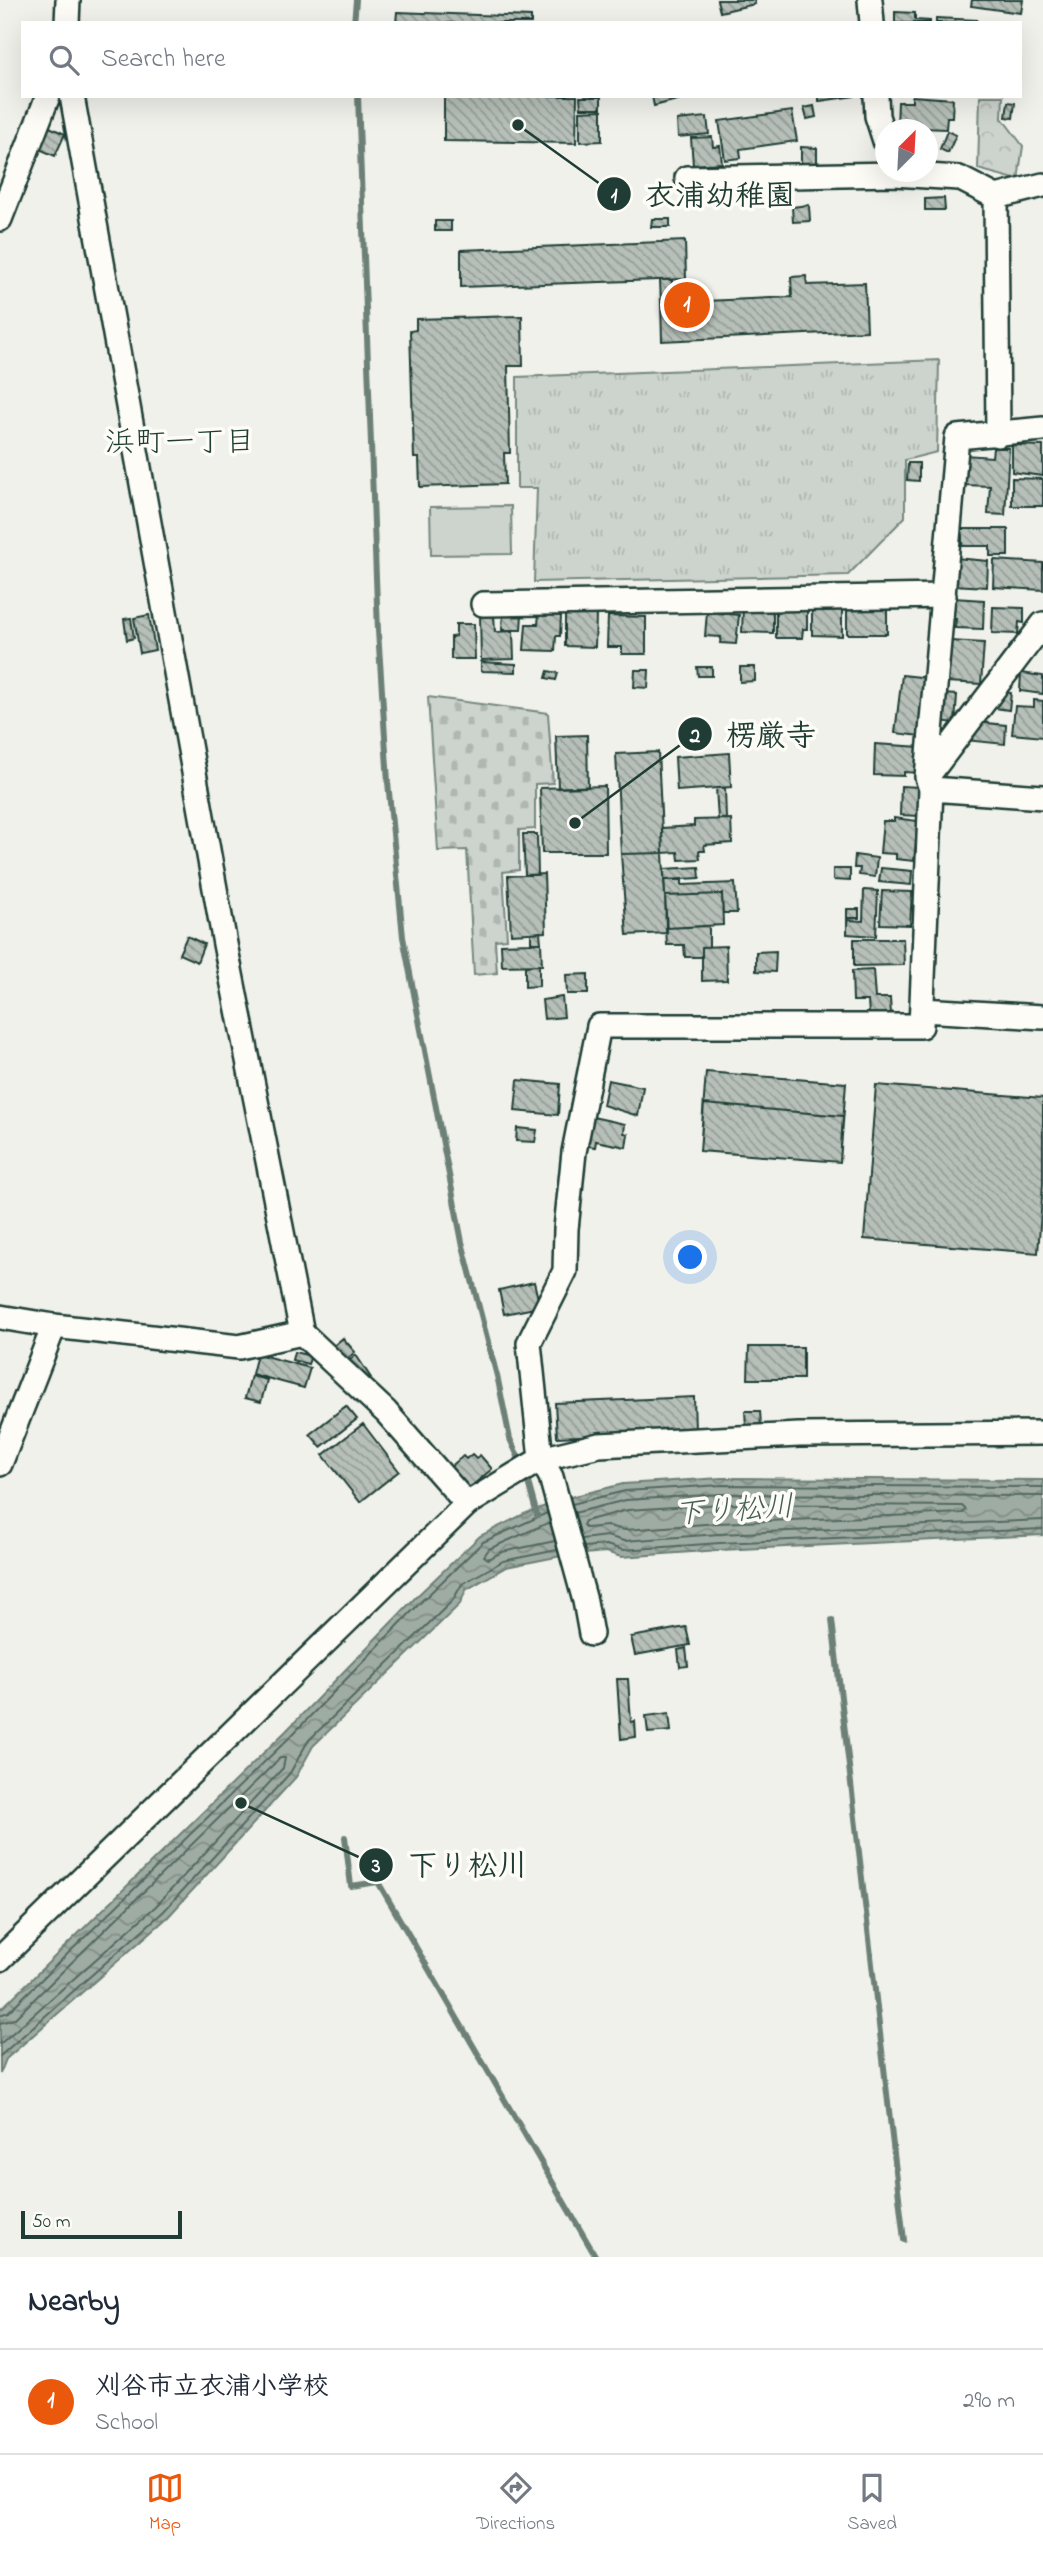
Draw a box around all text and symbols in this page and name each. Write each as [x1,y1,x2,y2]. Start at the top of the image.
search box [21,21,1022,98]
icon: search [45,41,83,79]
text: Search here [101,41,226,79]
north arrow [875,119,938,182]
callout: 衣浦幼稚園 [596,169,809,220]
text: 衣浦幼稚園 [645,176,795,220]
text: 1 [611,182,618,212]
pin: 1 [664,279,710,331]
district label: 浜町一丁目 [105,422,255,466]
callout: 楞厳寺 [677,709,830,760]
text: 楞厳寺 [726,716,816,760]
text: 2 [689,722,701,752]
your location [673,1240,707,1274]
water label: 下り松川 [673,1486,795,1538]
callout: 下り松川 [359,1839,542,1890]
text: 下り松川 [408,1846,528,1890]
text: 3 [371,1852,381,1882]
scale bar [21,2208,182,2240]
text: 50 m [32,2209,71,2236]
text: Nearby [28,2281,120,2325]
text: 刈谷市立衣浦小学校 [95,2369,329,2407]
text: 1 [47,2385,55,2418]
text: 290 m [963,2385,1015,2418]
text: School [95,2407,158,2440]
tab: Map [146,2469,184,2538]
tab: Directions [476,2469,555,2538]
tab: Saved [847,2469,897,2538]

